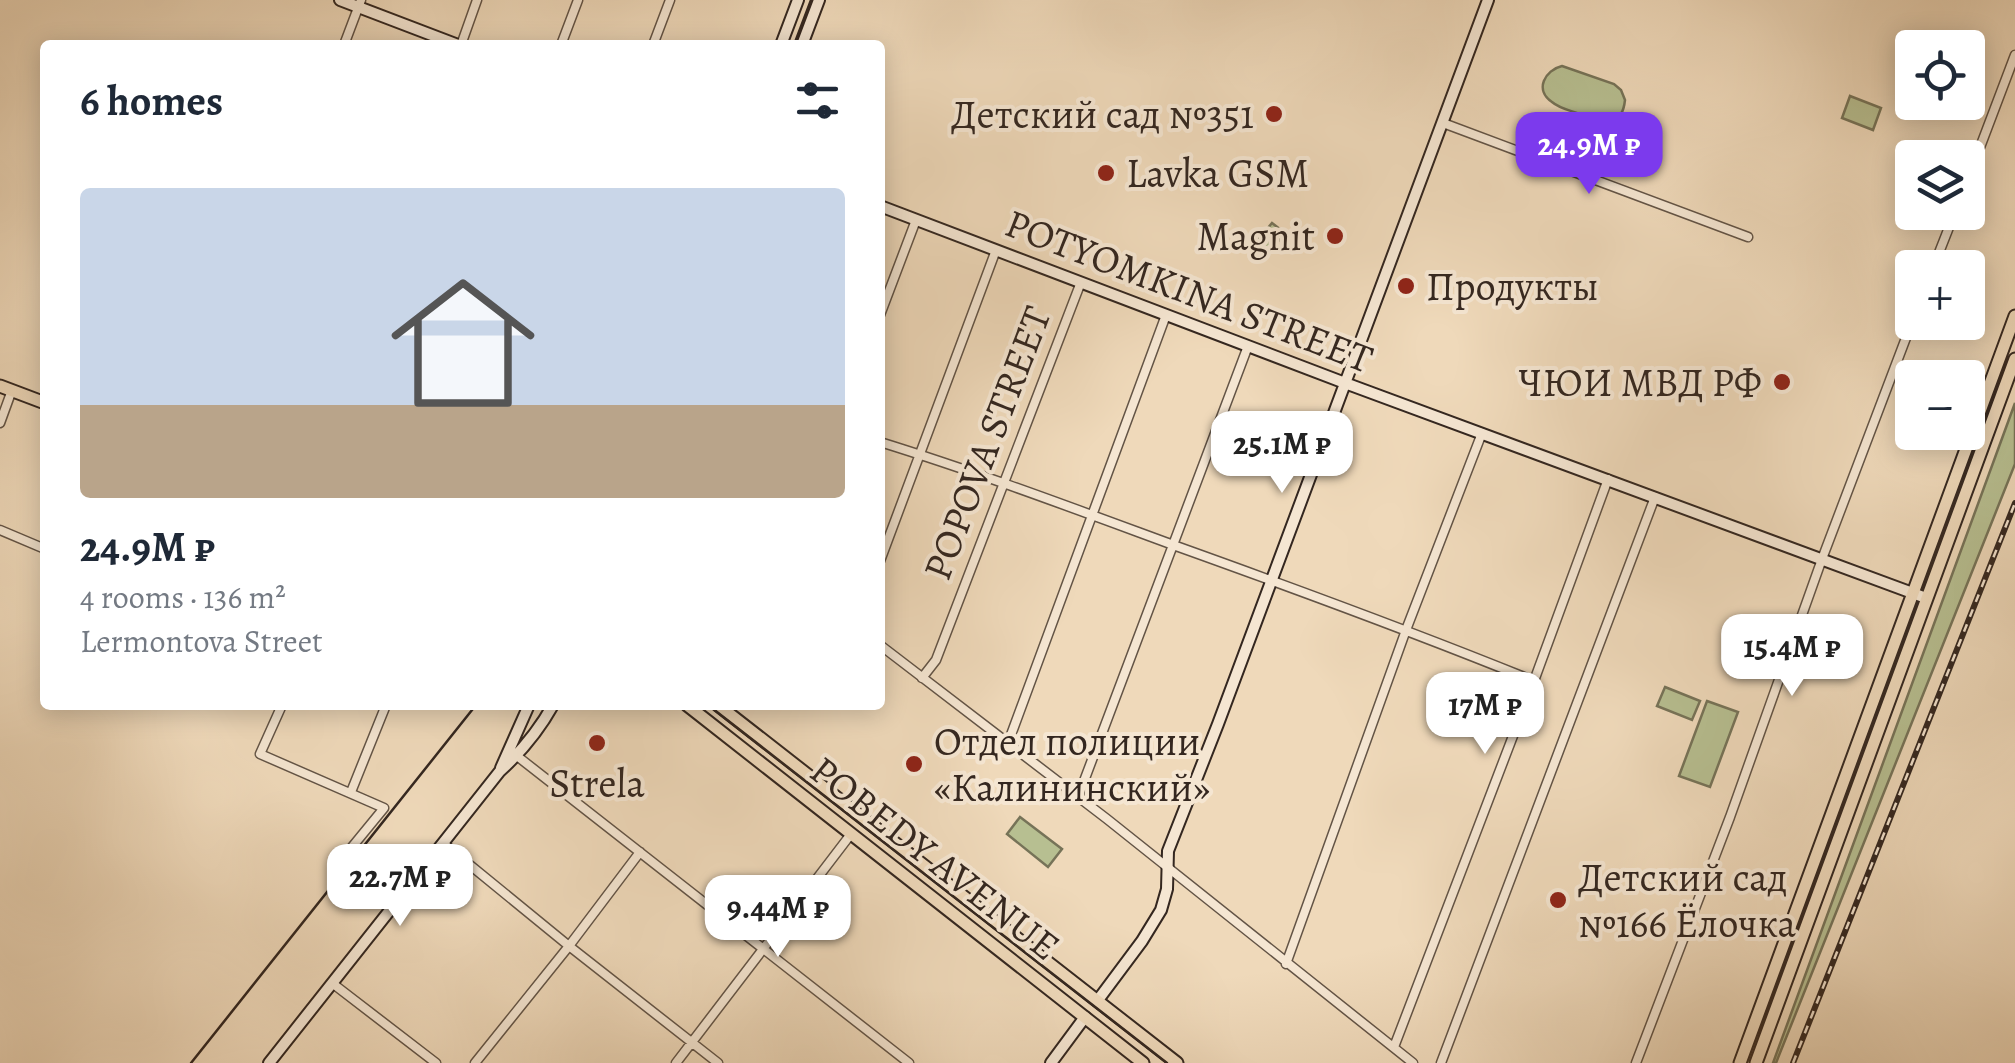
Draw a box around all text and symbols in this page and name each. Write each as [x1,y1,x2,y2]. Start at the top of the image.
map controls [1895,30,1985,450]
button: locate [1895,30,1985,120]
text: 6 homes [80,72,223,129]
icon: filters [790,73,845,128]
place label: Детский сад №351 [951,87,1254,142]
marker: Детский сад №351 [1263,103,1285,125]
pin: 24.9M ₽ [1497,112,1681,197]
text: 24.9M ₽ [1538,122,1640,166]
button: layers [1895,140,1985,230]
place label: Lavka GSM [1126,146,1309,201]
marker: Lavka GSM [1095,162,1117,184]
street label: POTYOMKINA STREET [997,196,1381,386]
place label: Magnit [1196,209,1315,264]
marker: Magnit [1324,225,1346,247]
button: + [1895,250,1985,340]
icon: home [373,253,553,433]
place label: Продукты [1426,259,1599,314]
marker: Продукты [1395,275,1417,297]
street label: POPOVA STREET [910,298,1064,588]
place label: ЧЮИ МВД РФ [1519,355,1762,410]
button: − [1895,360,1985,450]
marker: ЧЮИ МВД РФ [1771,371,1793,393]
pin: 25.1M ₽ [1190,411,1374,496]
text: 25.1M ₽ [1233,421,1331,465]
text: 24.9M ₽ [80,518,215,575]
text: 4 rooms · 136 m² [80,575,286,619]
pin: 15.4M ₽ [1700,614,1884,699]
text: Lermontova Street [80,619,323,663]
text: 15.4M ₽ [1743,624,1841,668]
pin: 17M ₽ [1415,672,1555,757]
text: 17M ₽ [1448,682,1522,726]
place label: Отдел полиции «Калининский» [934,714,1210,815]
marker: Strela [586,732,608,754]
street label: POBEDY AVENUE [799,743,1071,973]
marker: Отдел полиции «Калининский» [903,753,925,775]
place label: Strela [549,756,645,811]
pin: 22.7M ₽ [308,844,492,929]
place label: Детский сад №166 Ёлочка [1578,850,1797,951]
text: 22.7M ₽ [349,854,451,898]
pin: 9.44M ₽ [686,875,870,960]
text: 9.44M ₽ [727,885,829,929]
marker: Детский сад №166 Ёлочка [1547,889,1569,911]

